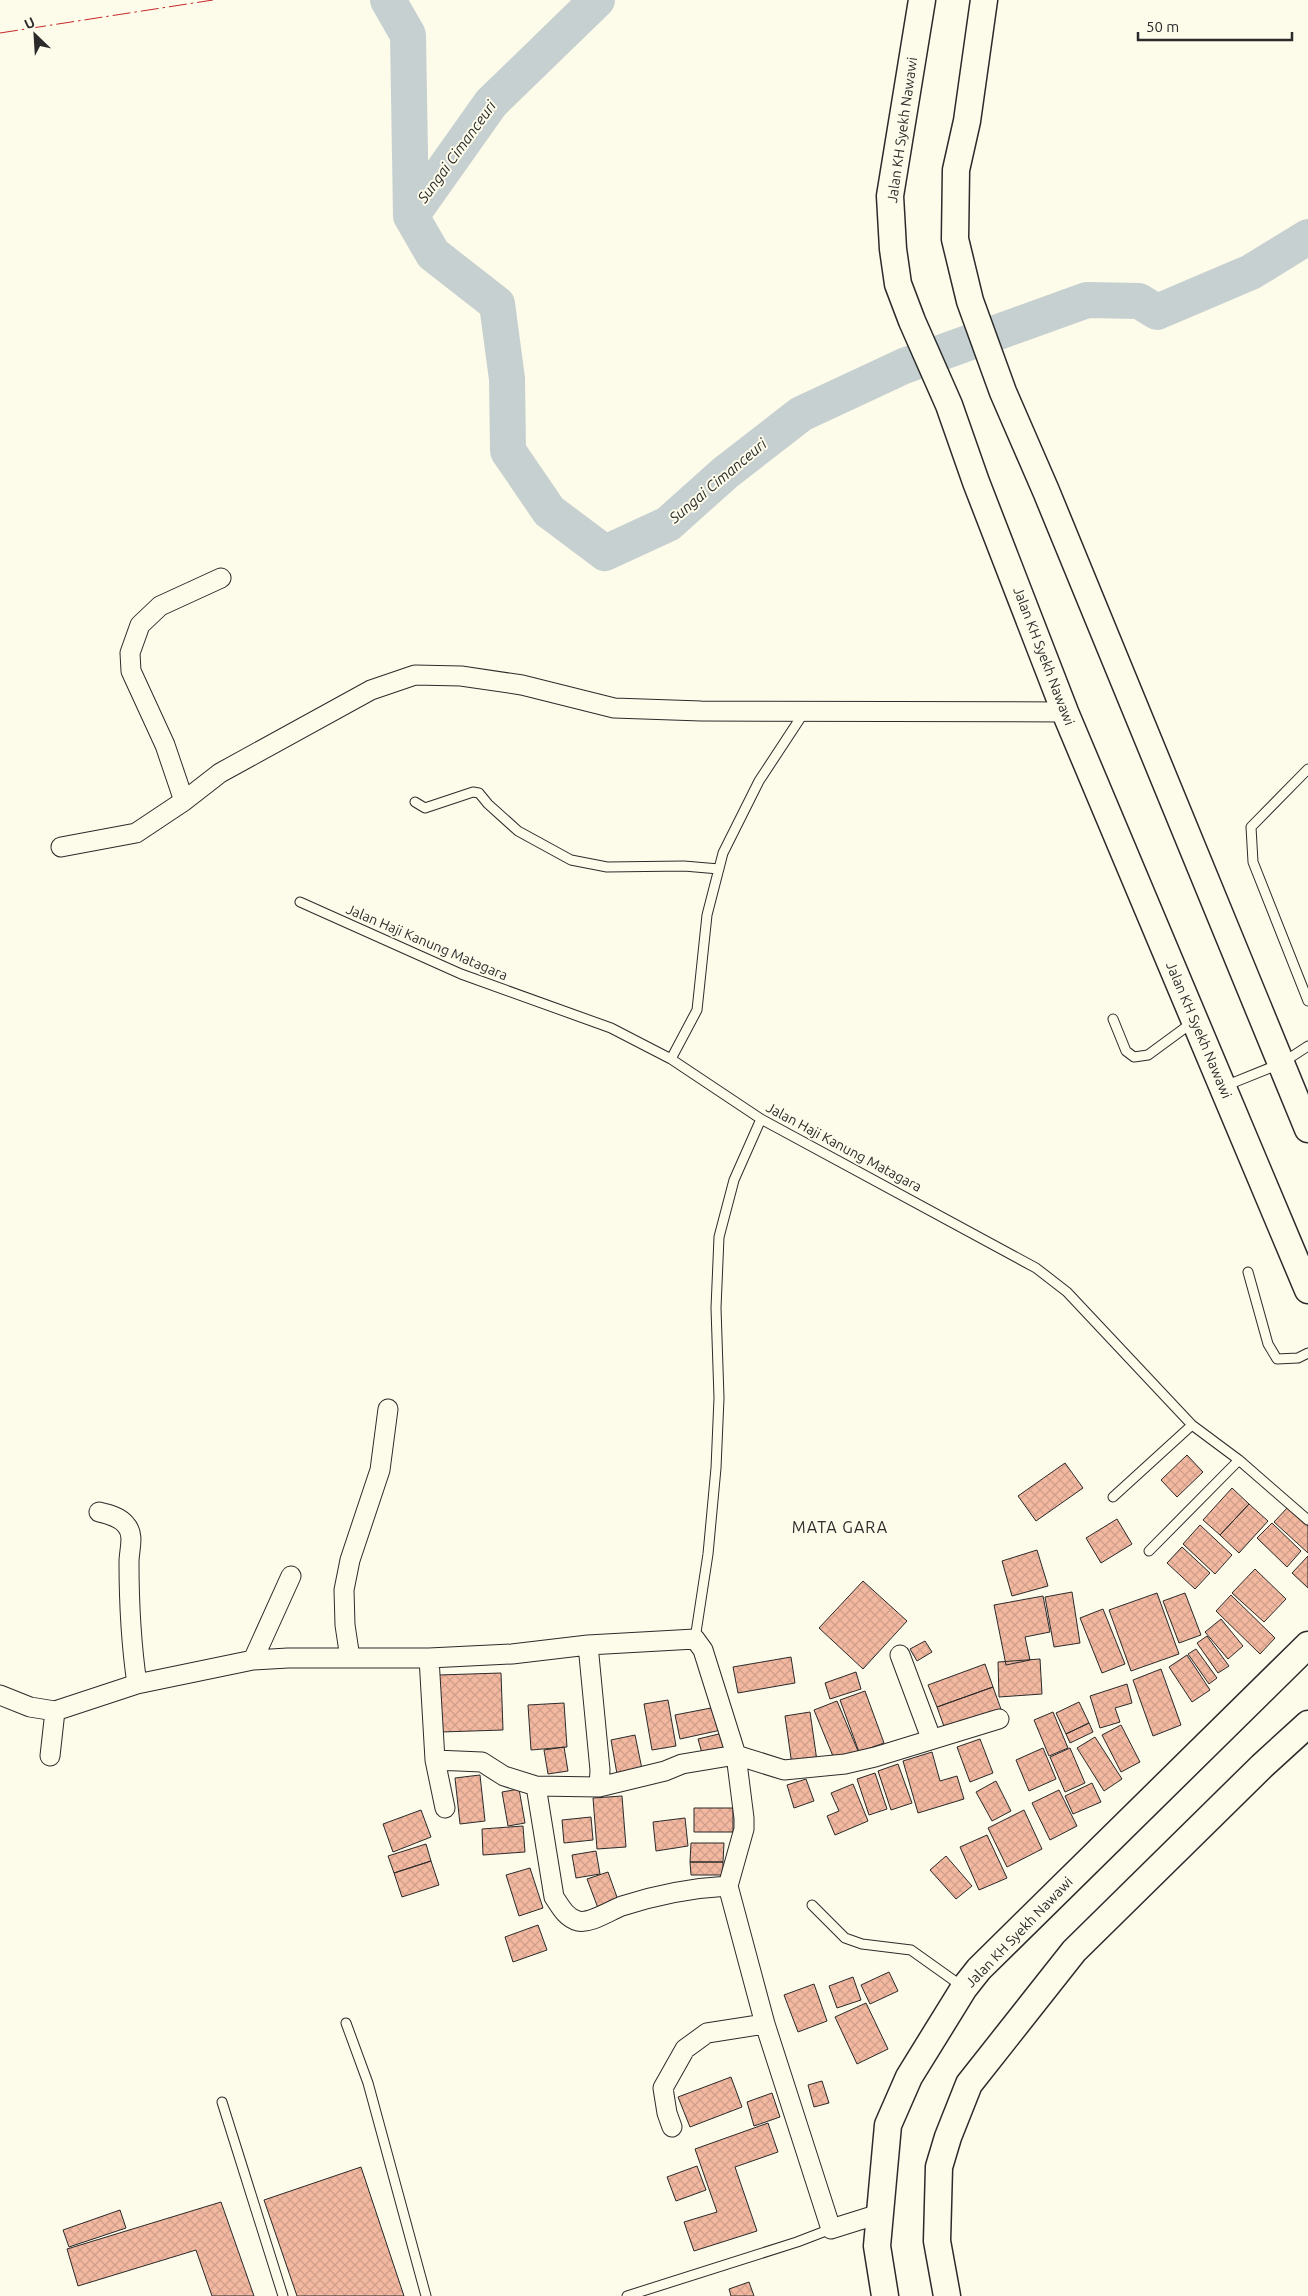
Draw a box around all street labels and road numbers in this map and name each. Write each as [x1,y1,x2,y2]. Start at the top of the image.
street label: Jalan KH Syekh Nawawi [884,56,920,204]
street label: Jalan KH Syekh Nawawi [1010,585,1078,727]
street label: Jalan Haji Kanung Matagara [344,901,510,983]
street label: Jalan KH Syekh Nawawi [1163,959,1235,1101]
street label: Jalan Haji Kanung Matagara [763,1099,925,1195]
street label: Jalan KH Syekh Nawawi [962,1874,1076,1990]

